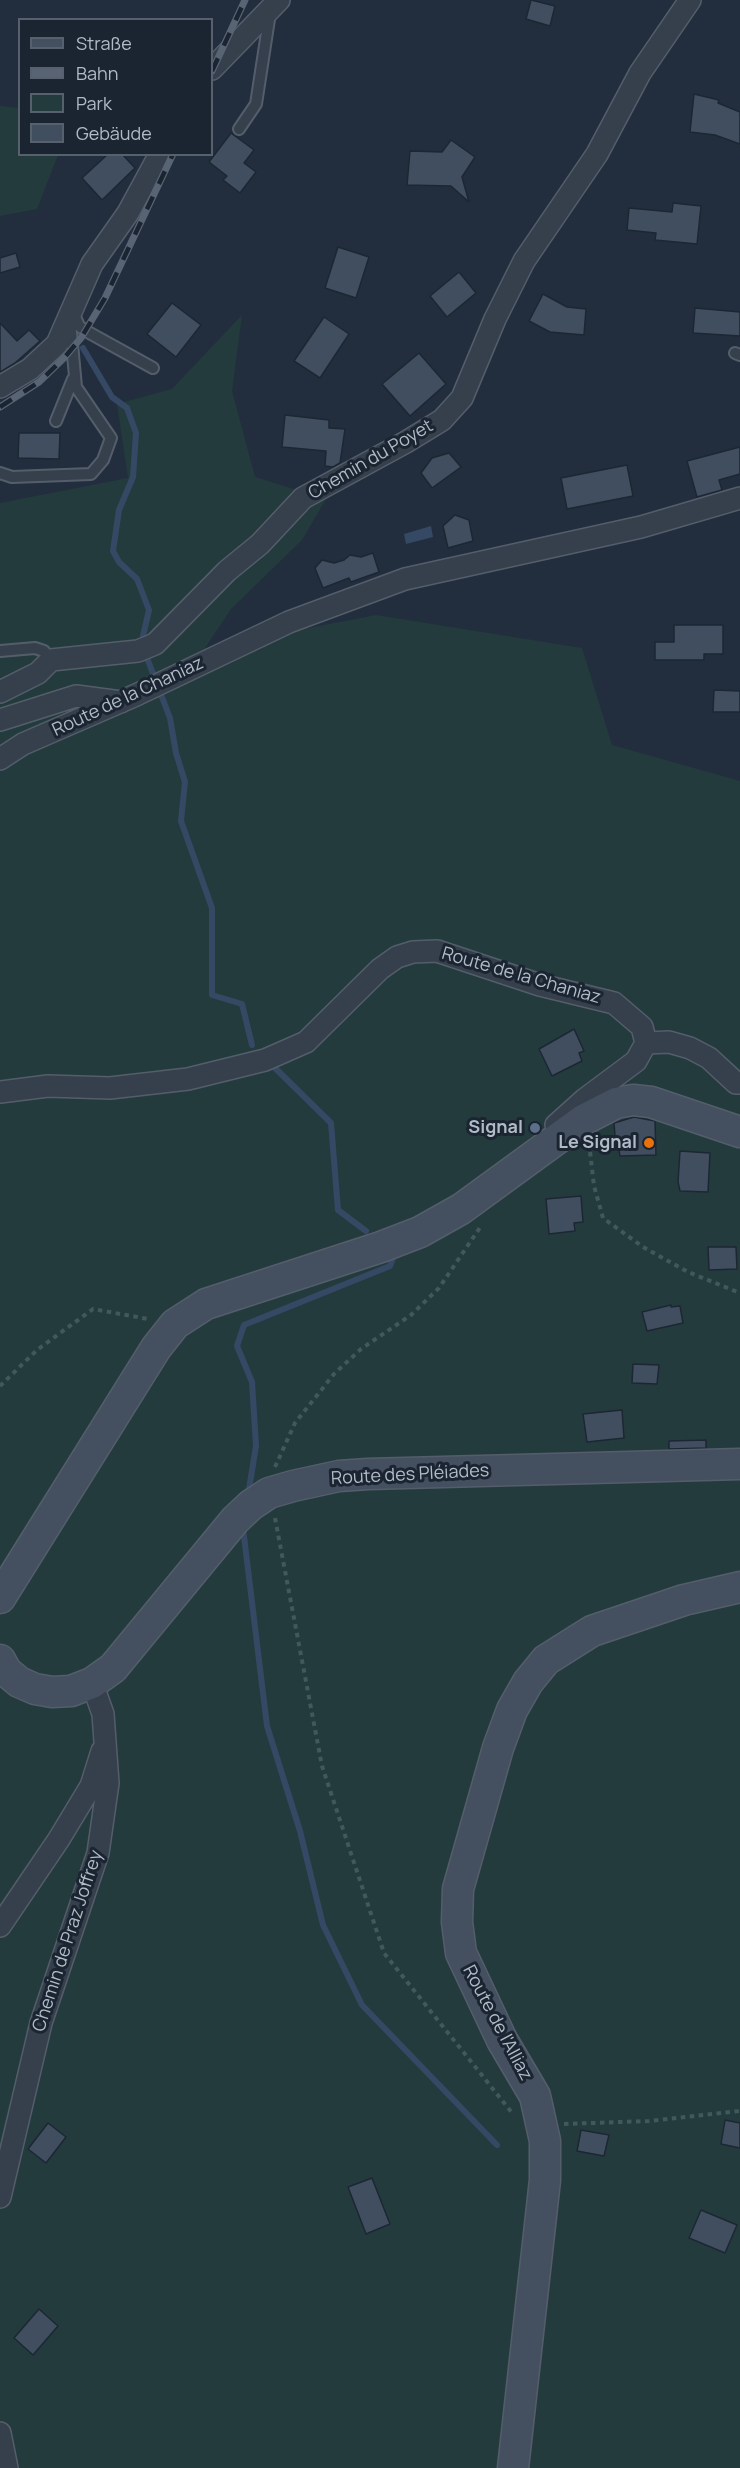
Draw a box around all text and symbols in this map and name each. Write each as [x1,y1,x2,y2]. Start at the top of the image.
legend [18,18,213,156]
text: Straße [76,31,132,55]
text: Bahn [76,61,118,85]
text: Park [76,91,112,115]
text: Gebäude [76,121,152,145]
street label: Chemin du Poyet [305,416,437,504]
street label: Route de la Chaniaz [49,653,207,741]
street label: Route de la Chaniaz [439,943,603,1009]
place label: Signal [468,1117,523,1139]
marker: Signal [528,1121,542,1135]
place label: Le Signal [558,1132,637,1154]
marker: Le Signal [642,1136,656,1150]
street label: Route des Pléiades [330,1460,490,1490]
street label: Chemin de Praz Joffrey [28,1848,108,2034]
street label: Route de l'Alliaz [458,1962,536,2084]

